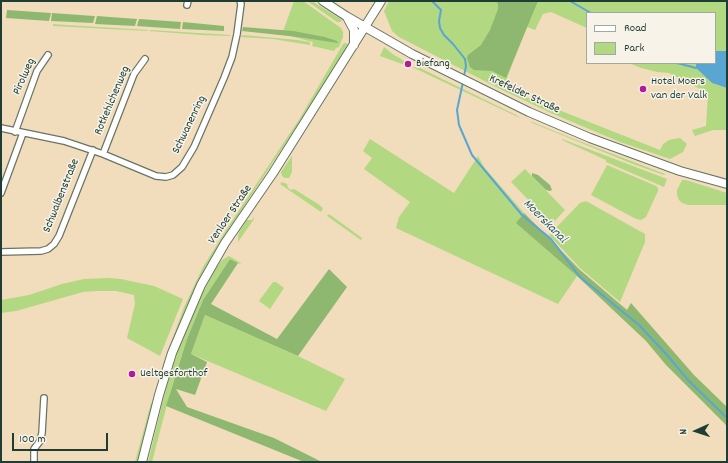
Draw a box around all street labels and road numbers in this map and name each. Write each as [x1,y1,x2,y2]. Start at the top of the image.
street label: Pirolweg [11,56,39,98]
street label: Rotkehlchenweg [92,64,134,138]
street label: Krefelder Straße [486,72,562,118]
street label: Schwanenring [170,94,210,156]
street label: Schwalbenstraße [41,157,83,235]
street label: Venloer Straße [206,183,256,247]

